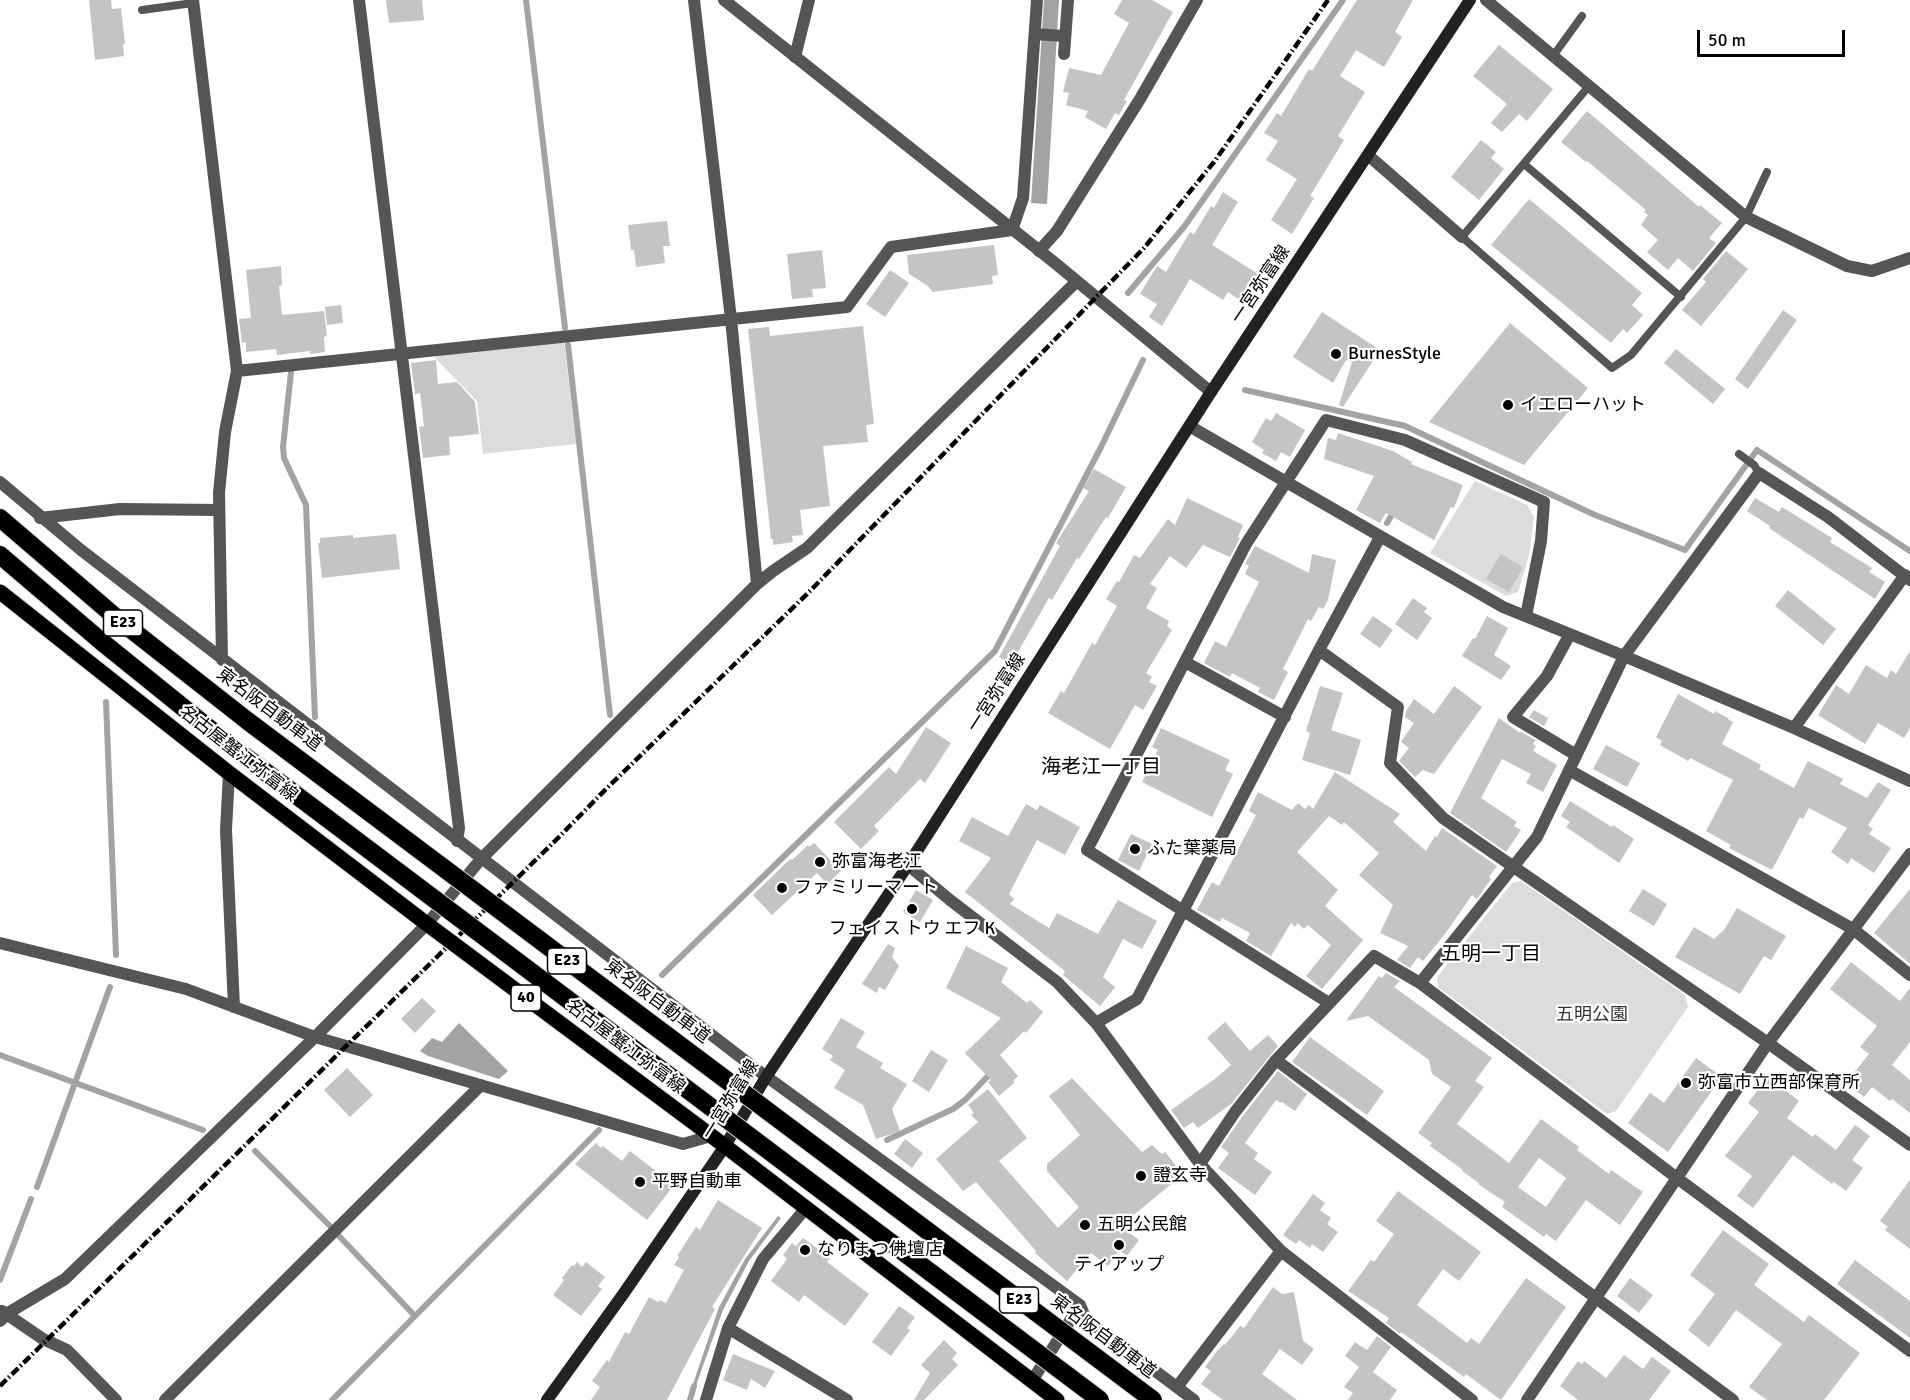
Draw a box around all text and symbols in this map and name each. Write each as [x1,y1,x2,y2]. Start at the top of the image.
scale bar [1700,18,1848,56]
text: 50 m [1708,29,1746,51]
street label: 一宮弥富線 [1227,242,1295,328]
place label: BurnesStyle [1348,343,1441,365]
marker: BurnesStyle [1329,347,1343,361]
place label: イエローハット [1520,394,1646,416]
marker: イエローハット [1501,398,1515,412]
road number: E23 [104,610,142,636]
street label: 一宮弥富線 [963,649,1031,737]
street label: 東名阪自動車道 [212,663,326,757]
street label: 名古屋蟹江弥富線 [175,701,301,807]
district label: 海老江一丁目 [1041,756,1161,780]
place label: ふた葉薬局 [1147,838,1237,860]
marker: ふた葉薬局 [1128,842,1142,856]
place label: 弥富海老江 [832,851,922,873]
marker: 弥富海老江 [813,855,827,869]
place label: ファミリーマート [794,877,938,899]
marker: ファミリーマート [775,881,789,895]
marker: フェイス トウ エフ K [905,902,919,916]
place label: フェイス トウ エフ K [829,918,995,940]
district label: 五明一丁目 [1441,943,1541,967]
road number: E23 [548,948,586,974]
street label: 東名阪自動車道 [600,955,714,1049]
road number: 40 [511,985,541,1011]
street label: 名古屋蟹江弥富線 [561,995,689,1099]
park label: 五明公園 [1556,1004,1628,1026]
street label: 一宮弥富線 [698,1056,764,1144]
place label: 弥富市立西部保育所 [1698,1072,1860,1094]
marker: 弥富市立西部保育所 [1679,1076,1693,1090]
place label: 證玄寺 [1153,1165,1207,1187]
marker: 證玄寺 [1134,1169,1148,1183]
place label: 平野自動車 [652,1171,742,1193]
marker: 平野自動車 [633,1175,647,1189]
place label: 五明公民館 [1097,1214,1187,1236]
marker: 五明公民館 [1078,1218,1092,1232]
marker: ティアップ [1112,1238,1126,1252]
place label: なりまつ佛壇店 [817,1239,943,1261]
marker: なりまつ佛壇店 [798,1243,812,1257]
place label: ティアップ [1074,1254,1164,1276]
road number: E23 [1000,1287,1038,1313]
street label: 東名阪自動車道 [1046,1290,1160,1384]

